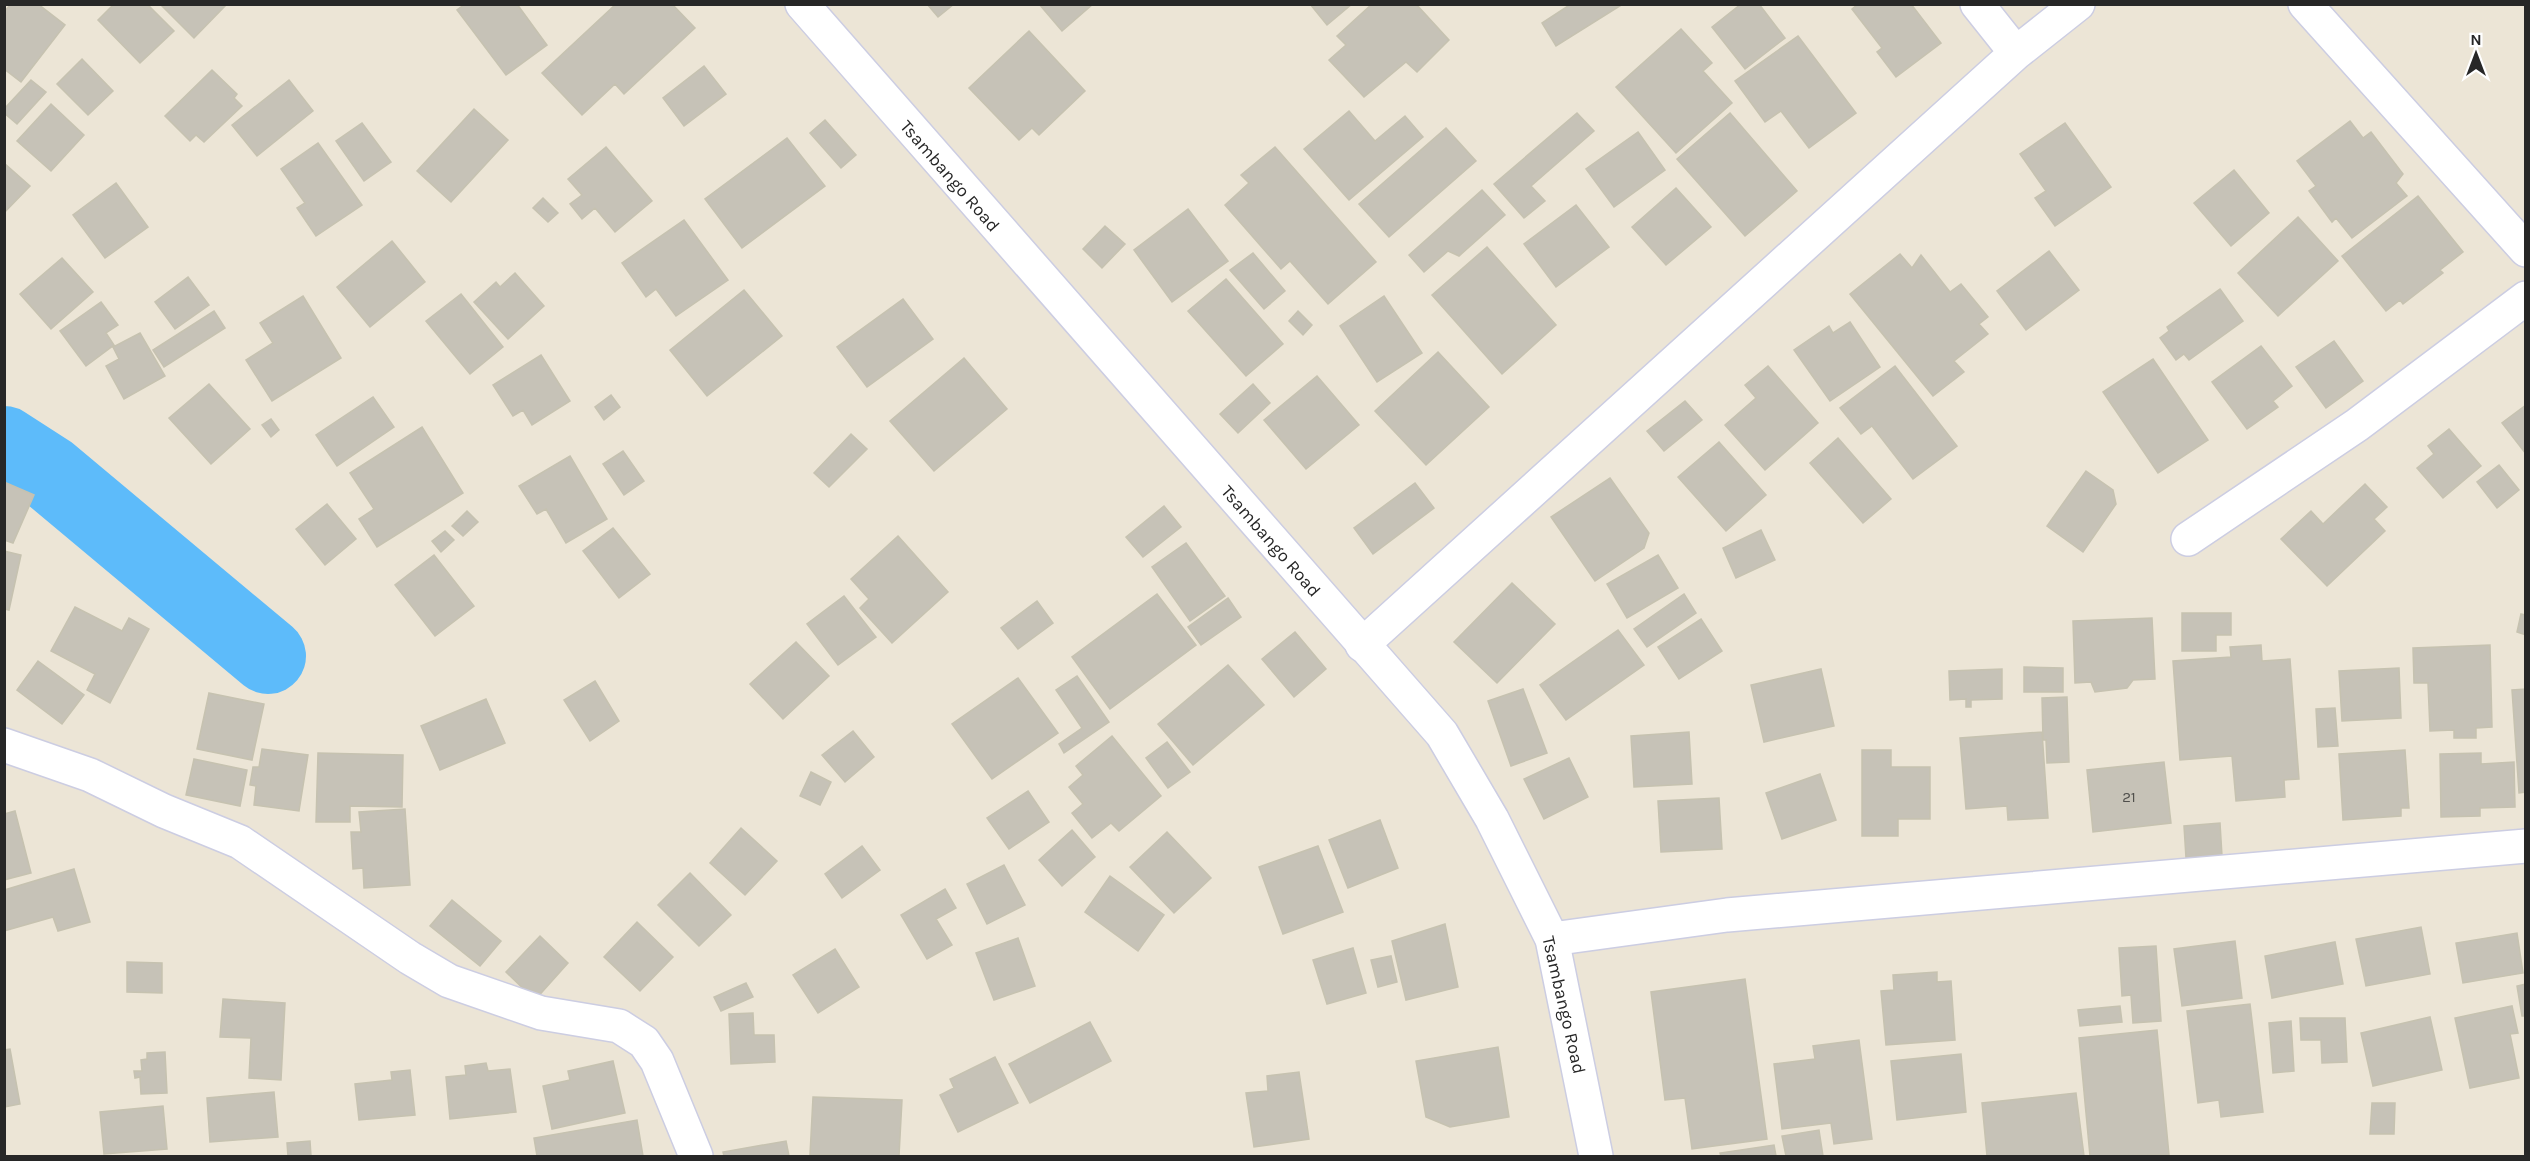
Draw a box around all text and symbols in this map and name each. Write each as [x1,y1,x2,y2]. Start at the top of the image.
north arrow [2446,24,2506,84]
text: N [2470,30,2482,49]
street label: Tsambango Road [896,116,1004,236]
street label: Tsambango Road [1217,481,1325,601]
house number: 21 [2122,788,2136,806]
street label: Tsambango Road [1537,934,1591,1076]

